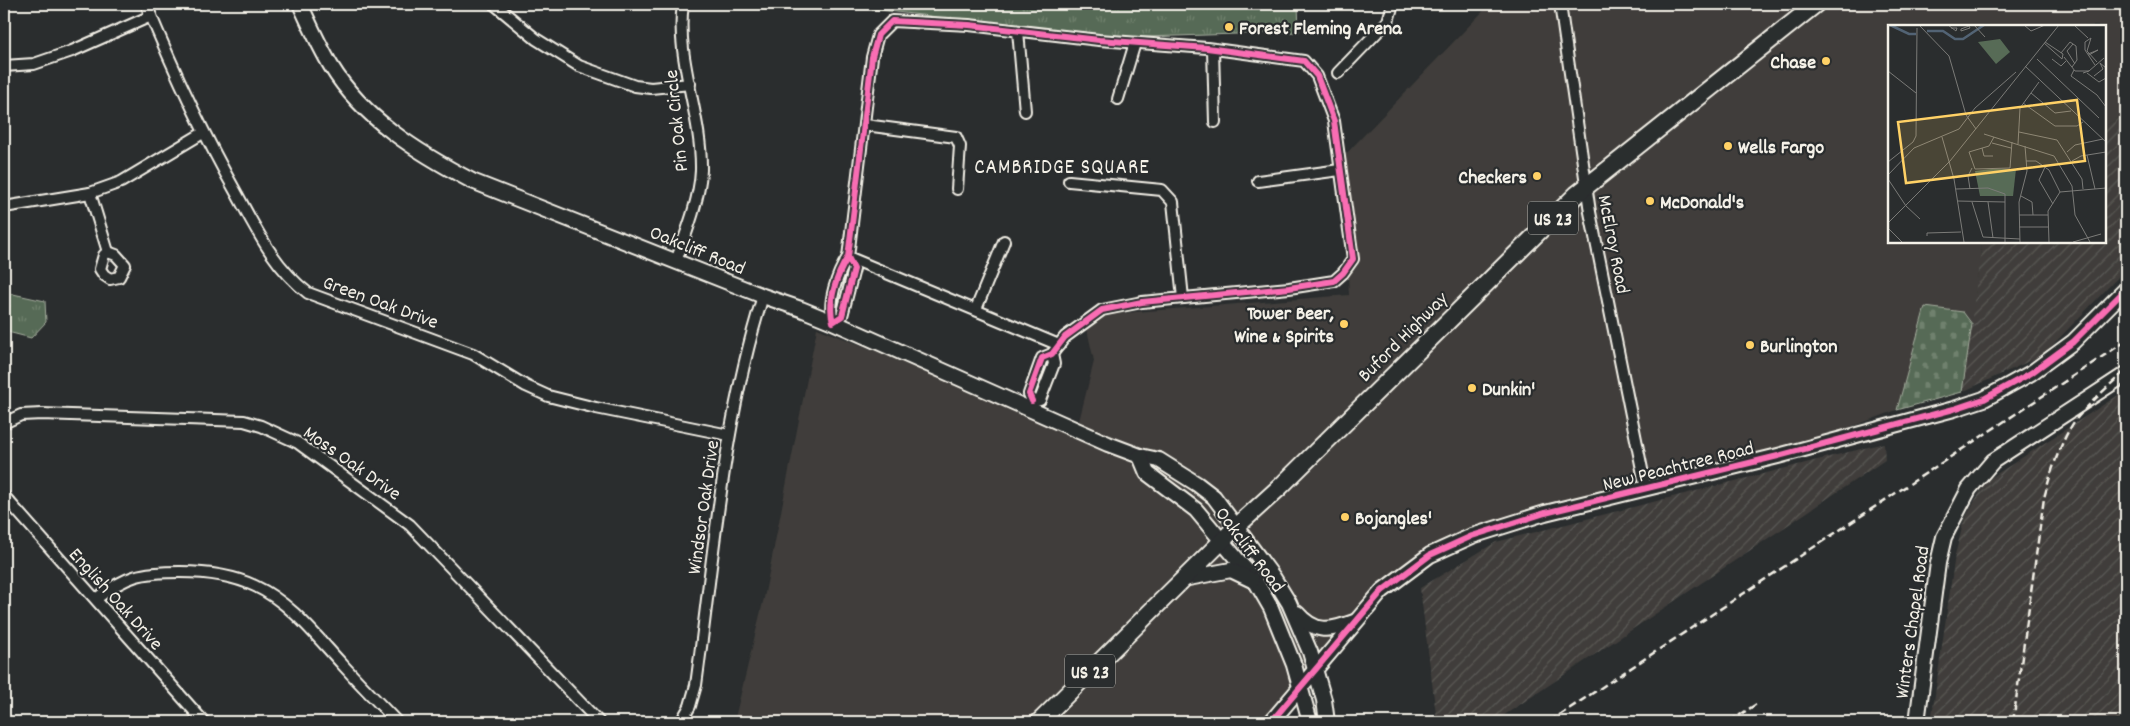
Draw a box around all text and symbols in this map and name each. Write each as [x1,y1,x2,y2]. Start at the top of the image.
place label: Forest Fleming Arena [1239,16,1402,44]
marker: Forest Fleming Arena [1223,21,1235,33]
inset map [1888,25,2105,242]
place label: Chase [1770,50,1816,78]
marker: Chase [1820,55,1832,67]
street label: Pin Oak Circle [659,68,697,173]
place label: Wells Fargo [1738,135,1824,163]
marker: Wells Fargo [1722,140,1734,152]
district label: CAMBRIDGE SQUARE [974,154,1150,184]
place label: Checkers [1458,165,1527,193]
marker: Checkers [1531,170,1543,182]
place label: McDonald's [1660,190,1744,218]
street label: McElroy Road [1589,193,1635,296]
marker: McDonald's [1644,195,1656,207]
road number: US 23 [1528,202,1578,234]
street label: Oakcliff Road [645,220,749,284]
street label: Green Oak Drive [318,270,442,338]
street label: Buford Highway [1353,286,1456,390]
place label: Tower Beer, Wine & Spirits [1234,301,1334,352]
marker: Tower Beer, Wine & Spirits [1338,318,1350,330]
place label: Burlington [1760,334,1837,362]
marker: Burlington [1744,339,1756,351]
place label: Dunkin' [1482,377,1535,405]
marker: Dunkin' [1466,382,1478,394]
street label: Moss Oak Drive [296,420,406,509]
street label: New Peachtree Road [1600,436,1757,500]
street label: Windsor Oak Drive [682,438,728,576]
street label: Oakcliff Road [1207,502,1290,600]
place label: Bojangles' [1355,506,1432,534]
marker: Bojangles' [1339,511,1351,523]
street label: English Oak Drive [61,542,169,658]
street label: Winters Chapel Road [1889,544,1939,701]
road number: US 23 [1065,654,1115,688]

